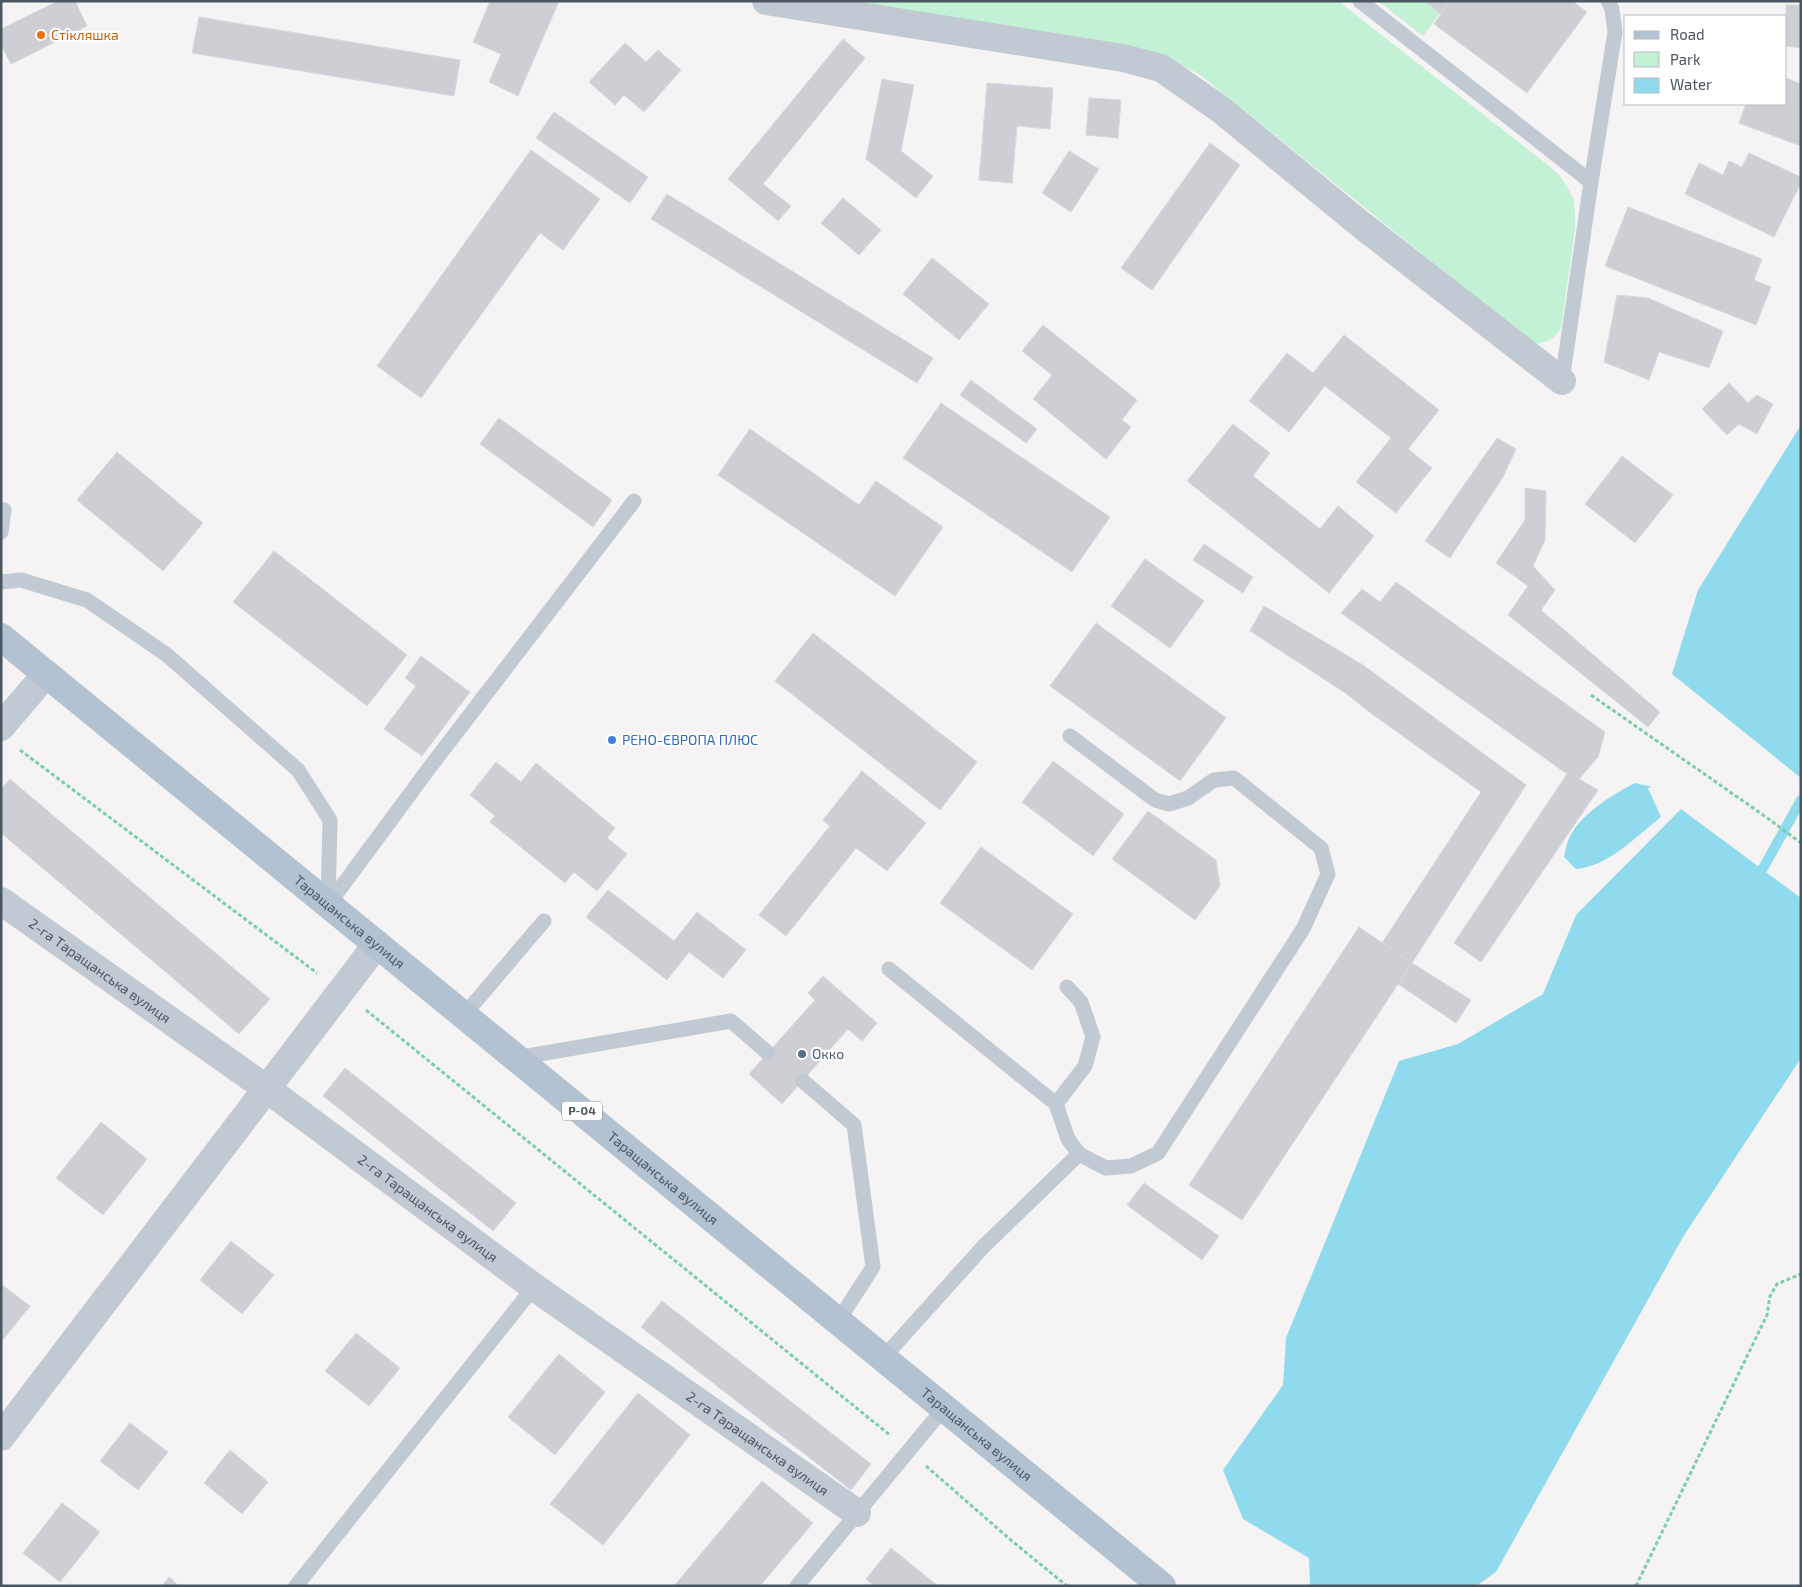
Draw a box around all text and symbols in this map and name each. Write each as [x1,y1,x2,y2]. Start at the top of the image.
legend [1624,15,1787,105]
text: Road [1670,25,1705,43]
place label: Стікляшка [51,26,119,43]
marker: Стікляшка [35,29,47,41]
text: Park [1670,50,1701,68]
text: Water [1670,75,1712,93]
place label: РЕНО-ЄВРОПА ПЛЮС [622,731,758,748]
marker: РЕНО-ЄВРОПА ПЛЮС [606,734,618,746]
street label: Таращанська вулиця [291,871,409,972]
street label: 2-га Таращанська вулиця [26,914,174,1026]
place label: Окко [812,1045,844,1062]
marker: Окко [796,1048,808,1060]
road number: Р-04 [562,1102,602,1120]
street label: Таращанська вулиця [604,1127,722,1228]
street label: 2-га Таращанська вулиця [355,1150,502,1265]
street label: Таращанська вулиця [918,1384,1036,1484]
street label: 2-га Таращанська вулиця [683,1387,832,1499]

